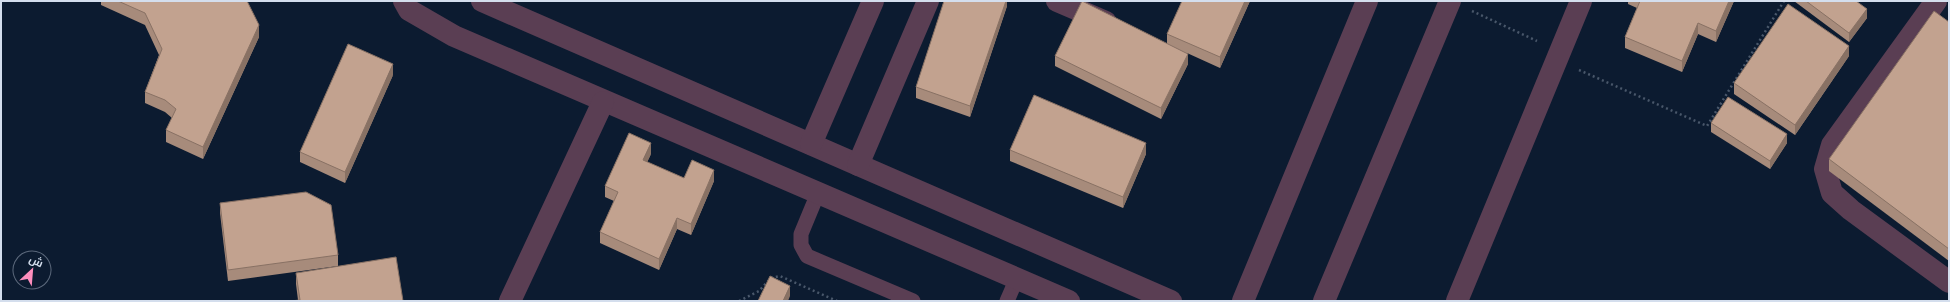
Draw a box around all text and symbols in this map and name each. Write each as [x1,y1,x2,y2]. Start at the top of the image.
north arrow [12,250,52,290]
text: ش [27,251,46,270]

